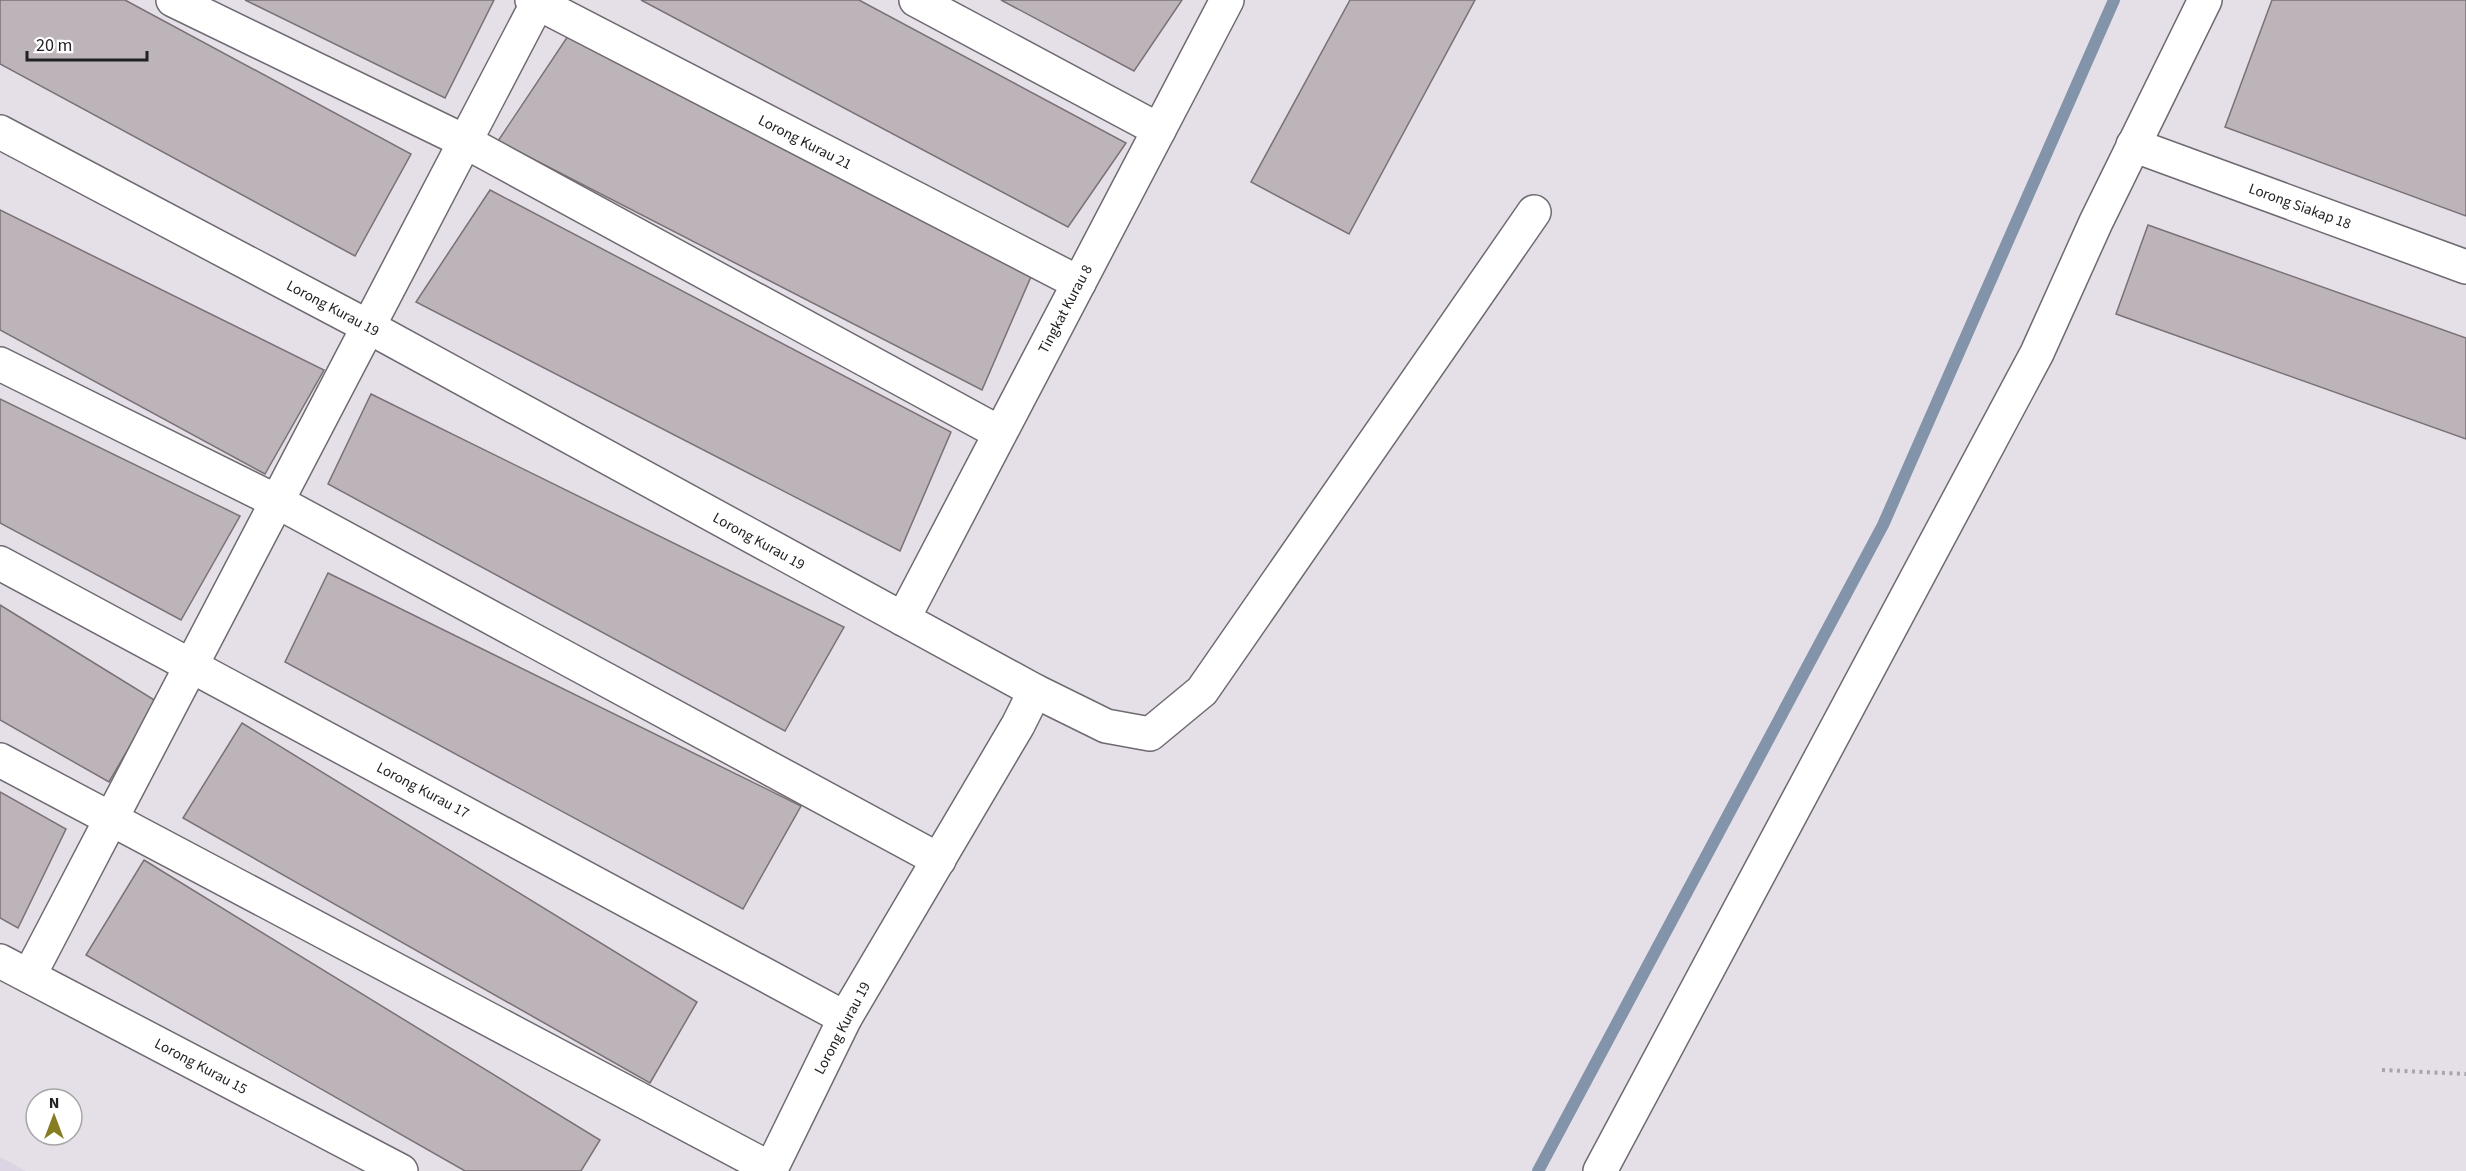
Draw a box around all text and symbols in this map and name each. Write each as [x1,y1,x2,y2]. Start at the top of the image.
scale bar [27,24,147,62]
text: 20 m [36,33,72,58]
street label: Lorong Kurau 21 [754,110,855,175]
street label: Lorong Siakap 18 [2246,178,2354,235]
street label: Tingkat Kurau 8 [1033,261,1098,357]
street label: Lorong Kurau 19 [283,275,383,342]
street label: Lorong Kurau 19 [709,507,809,575]
street label: Lorong Kurau 17 [373,757,473,824]
street label: Lorong Kurau 19 [809,978,876,1078]
street label: Lorong Kurau 15 [151,1033,251,1100]
north arrow [24,1087,84,1147]
text: N [49,1092,59,1114]

